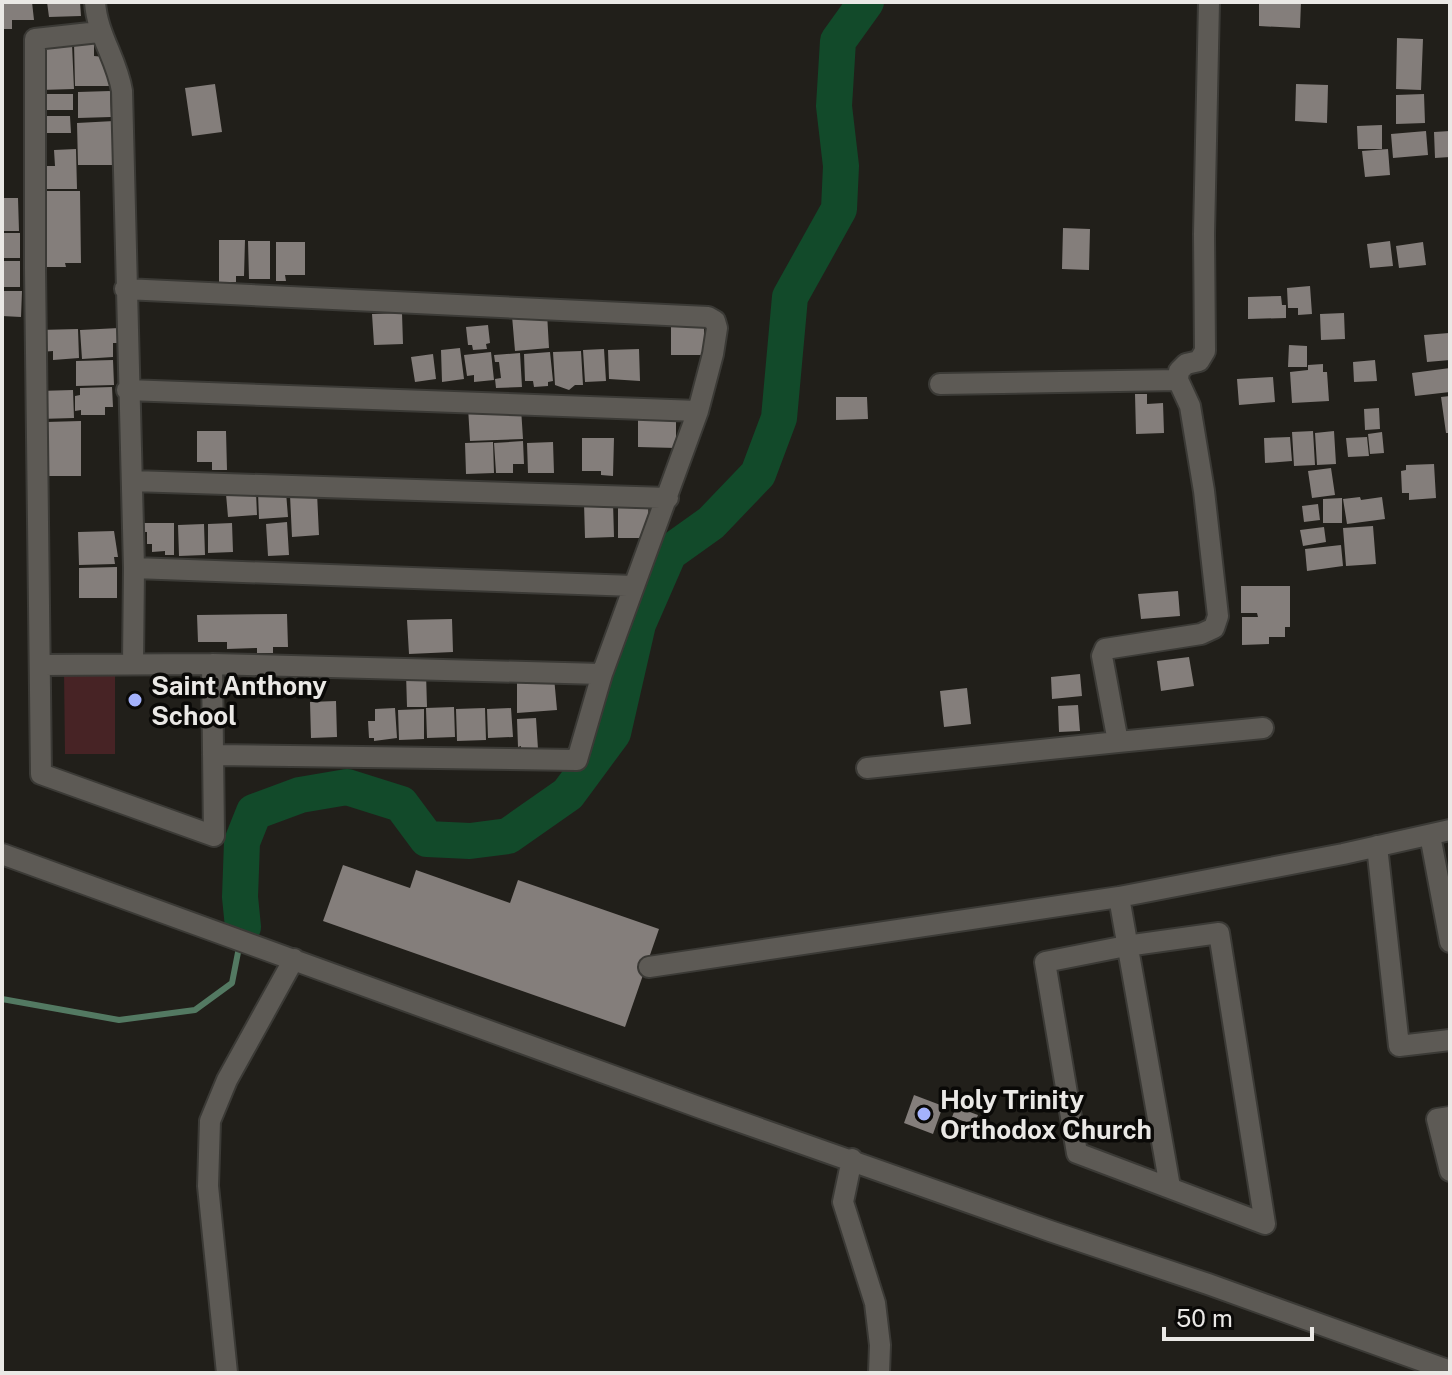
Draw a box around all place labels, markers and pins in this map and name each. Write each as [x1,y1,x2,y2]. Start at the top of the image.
place label: Saint Anthony School [151,670,327,731]
marker: Saint Anthony School [126,691,144,709]
place label: Holy Trinity Orthodox Church [940,1084,1152,1145]
marker: Holy Trinity Orthodox Church [915,1105,933,1123]

